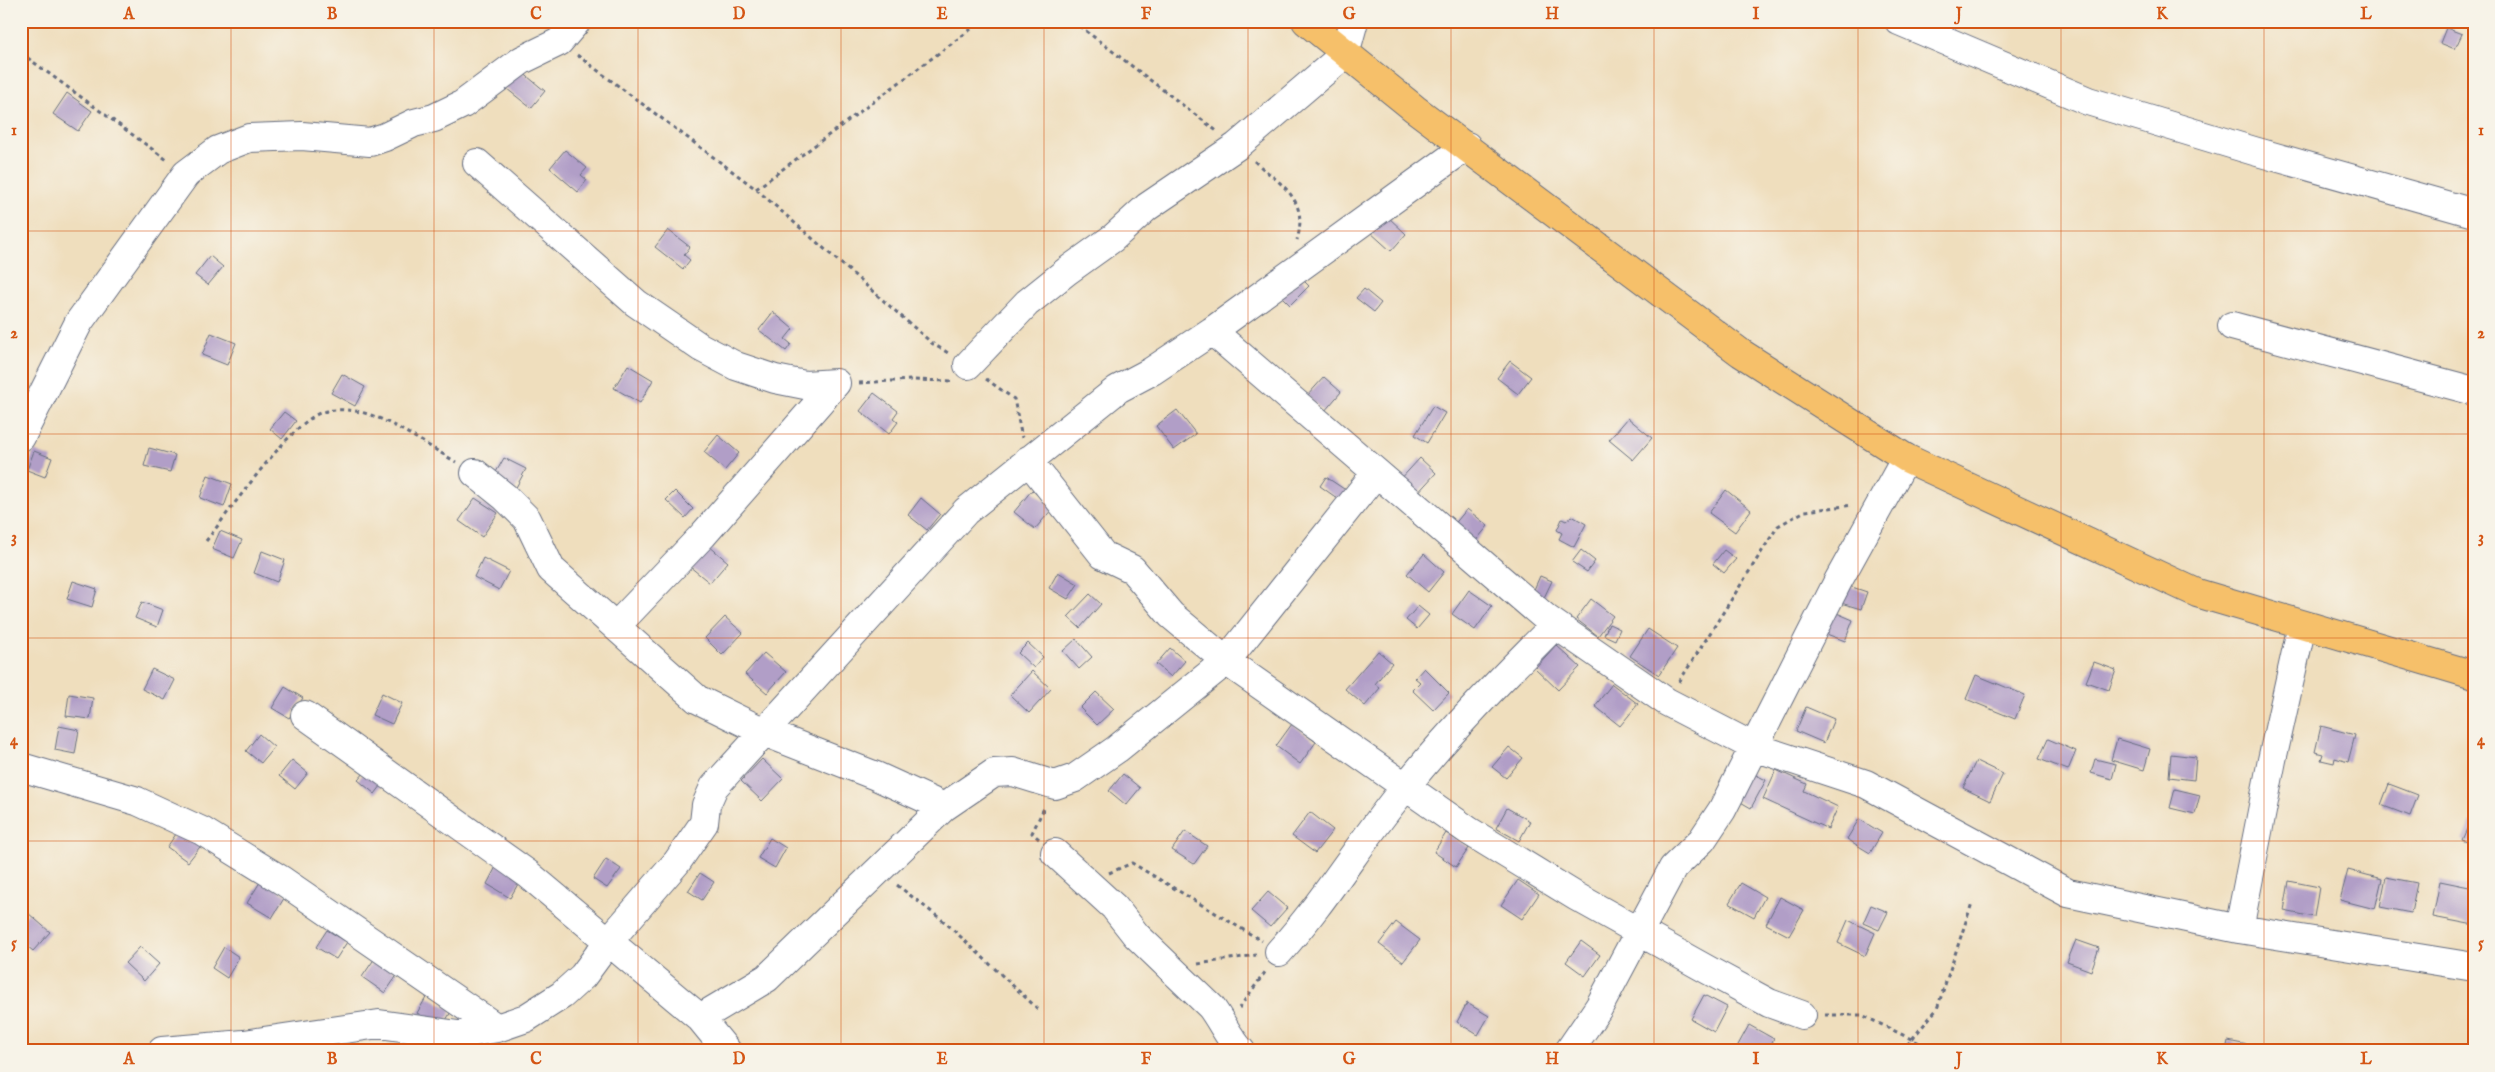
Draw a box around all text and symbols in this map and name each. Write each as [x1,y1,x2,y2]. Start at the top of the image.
text: A [123,5,136,25]
text: B [327,5,338,25]
text: C [530,5,542,25]
text: D [733,5,746,25]
text: E [936,5,948,25]
text: F [1141,5,1152,25]
text: G [1343,5,1356,25]
text: H [1545,5,1559,25]
text: I [1753,5,1760,25]
text: J [1954,5,1963,25]
text: K [2156,5,2169,25]
text: L [2360,5,2372,25]
text: 1 [11,121,17,141]
text: 1 [2478,121,2484,141]
text: 2 [10,324,18,344]
text: 2 [2477,324,2485,344]
text: 3 [11,528,17,548]
text: 3 [2478,528,2484,548]
text: 4 [10,731,19,751]
text: 4 [2477,731,2486,751]
text: 5 [11,934,17,954]
text: 5 [2478,934,2484,954]
text: A [123,1050,136,1070]
text: B [327,1050,338,1070]
text: C [530,1050,542,1070]
text: D [733,1050,746,1070]
text: E [936,1050,948,1070]
text: F [1141,1050,1152,1070]
text: G [1343,1050,1356,1070]
text: H [1545,1050,1559,1070]
text: I [1753,1050,1760,1070]
text: J [1954,1050,1963,1070]
text: K [2156,1050,2169,1070]
text: L [2360,1050,2372,1070]

